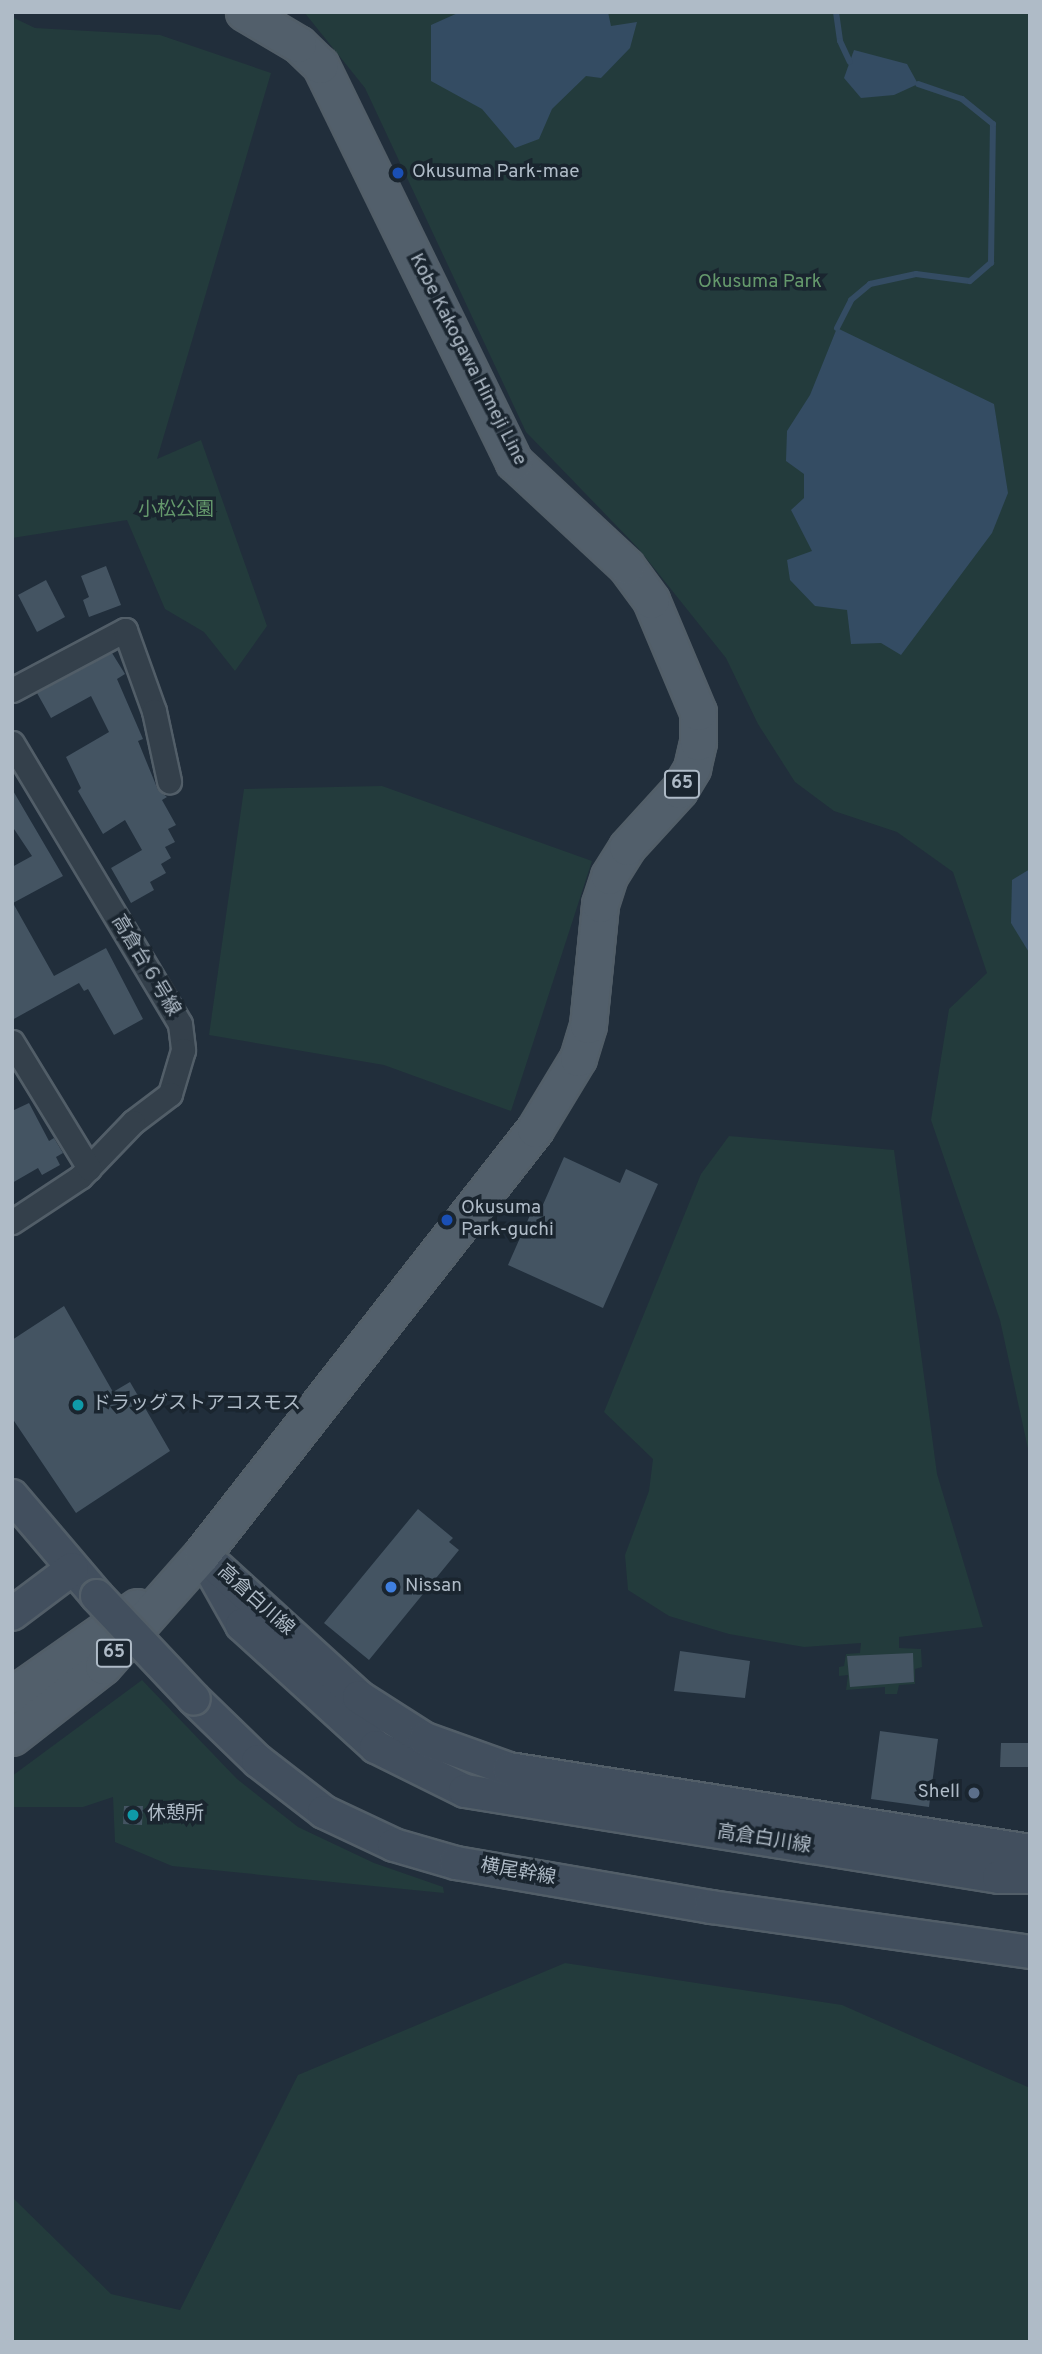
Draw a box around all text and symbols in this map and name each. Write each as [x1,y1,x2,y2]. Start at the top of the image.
place label: Okusuma Park-mae [412,162,580,184]
marker: Okusuma Park-mae [390,165,406,181]
street label: Kobe Kakogawa Himeji Line [404,250,530,470]
park label: Okusuma Park [698,272,822,294]
park label: 小松公園 [138,500,214,522]
road number: 65 [663,770,701,798]
street label: 高倉台６号線 [106,911,184,1021]
place label: Okusuma Park-guchi [461,1198,554,1242]
marker: Okusuma Park-guchi [439,1212,455,1228]
place label: ドラッグストアコスモス [92,1394,301,1416]
marker: ドラッグストアコスモス [70,1397,86,1413]
street label: 高倉白川線 [212,1561,298,1641]
place label: Nissan [405,1576,462,1598]
marker: Nissan [383,1579,399,1595]
road number: 65 [95,1638,133,1668]
place label: Shell [917,1782,960,1804]
marker: Shell [966,1785,982,1801]
place label: 休憩所 [147,1804,204,1826]
marker: 休憩所 [125,1807,141,1823]
street label: 高倉白川線 [715,1821,813,1859]
street label: 横尾幹線 [479,1855,557,1891]

